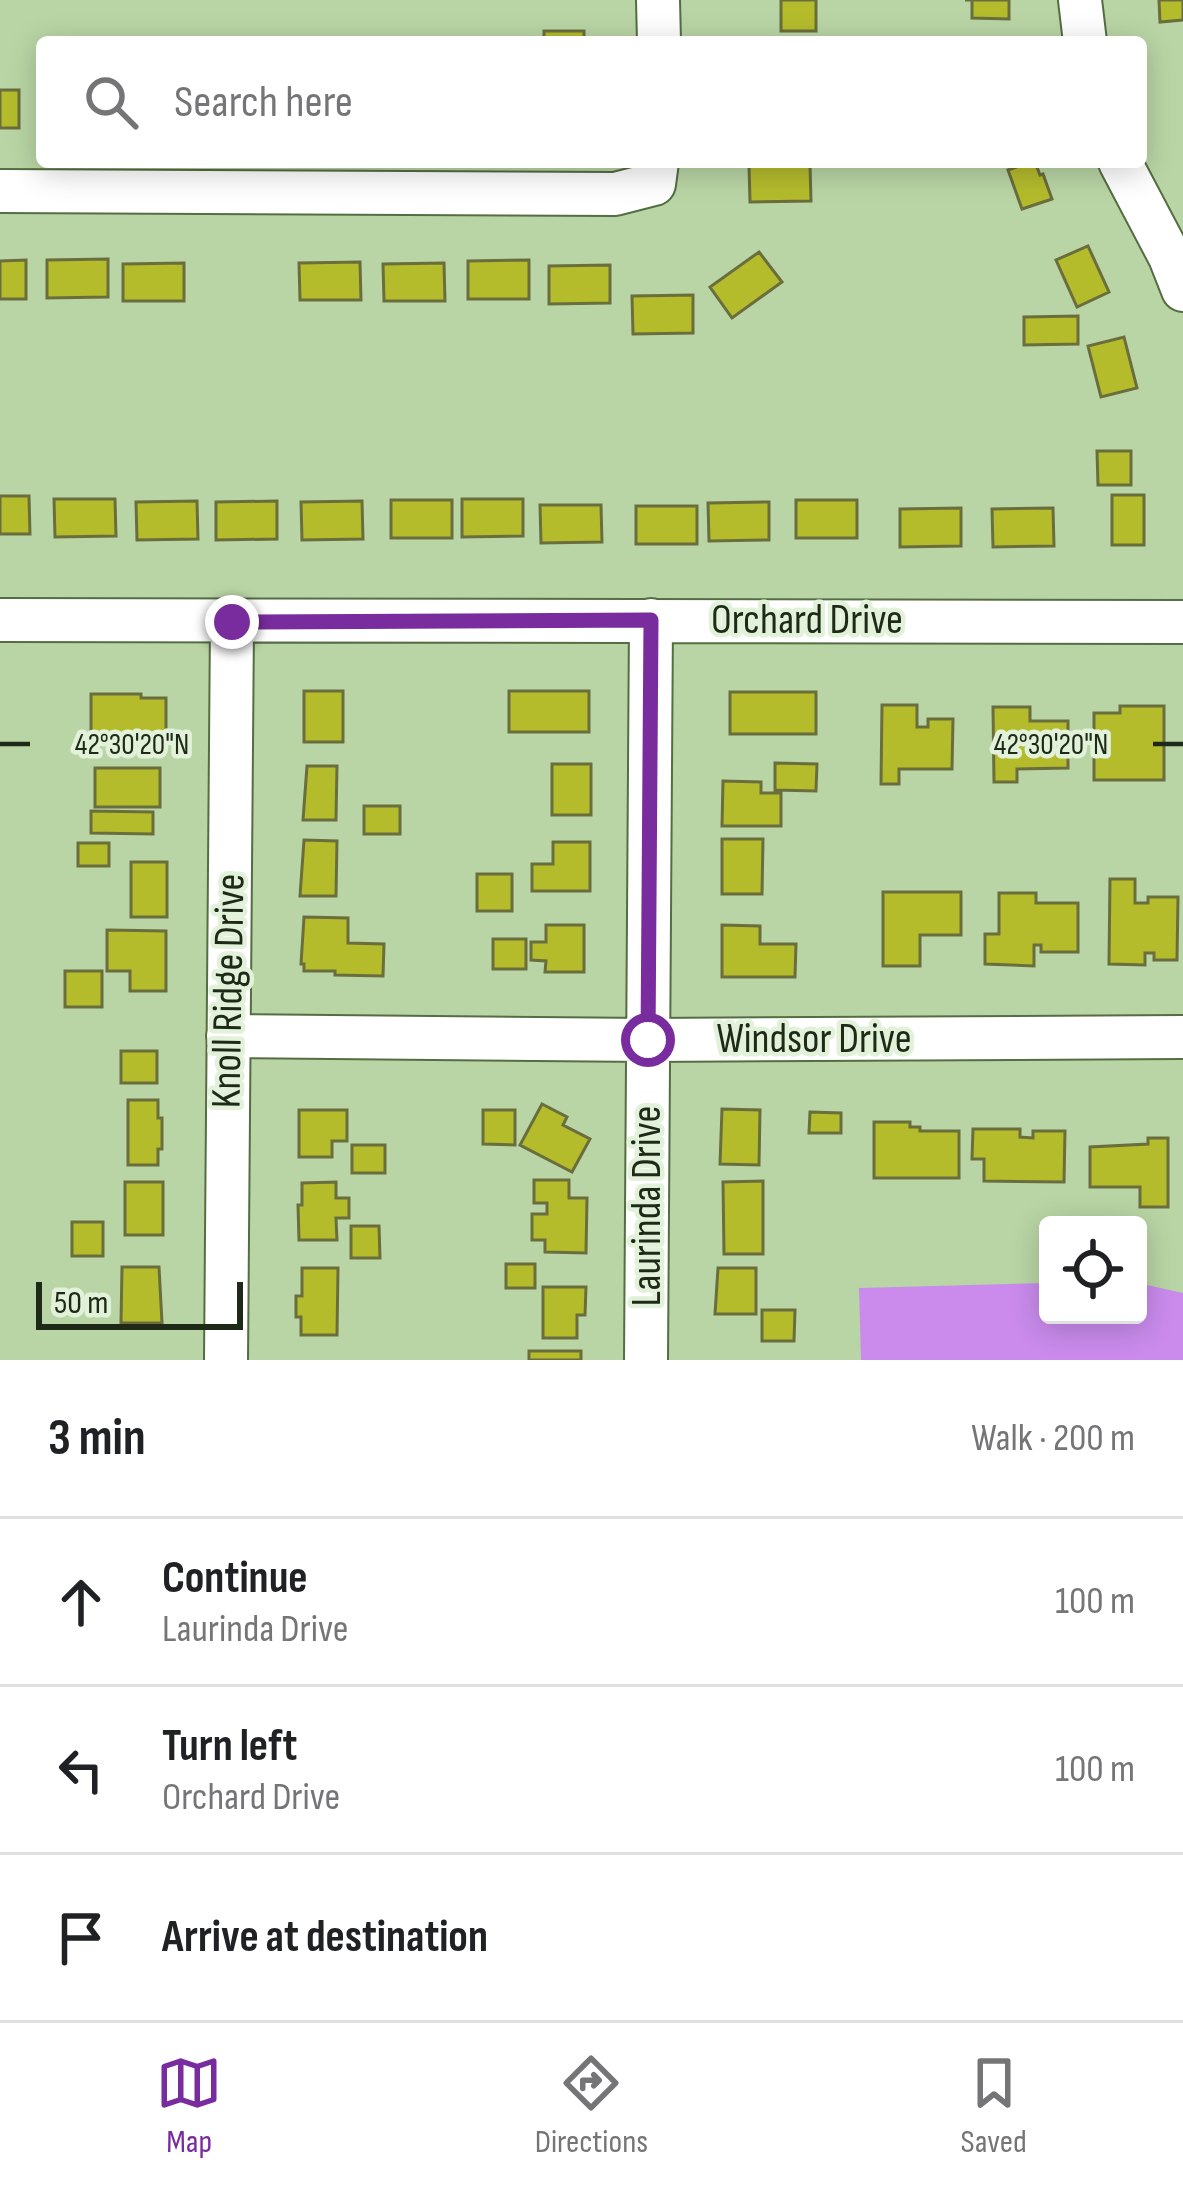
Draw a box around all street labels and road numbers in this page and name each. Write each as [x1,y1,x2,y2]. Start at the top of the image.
street label: Orchard Drive [711,595,903,646]
street label: Knoll Ridge Drive [201,873,257,1109]
street label: Windsor Drive [716,1014,912,1065]
street label: Laurinda Drive [622,1106,673,1306]

